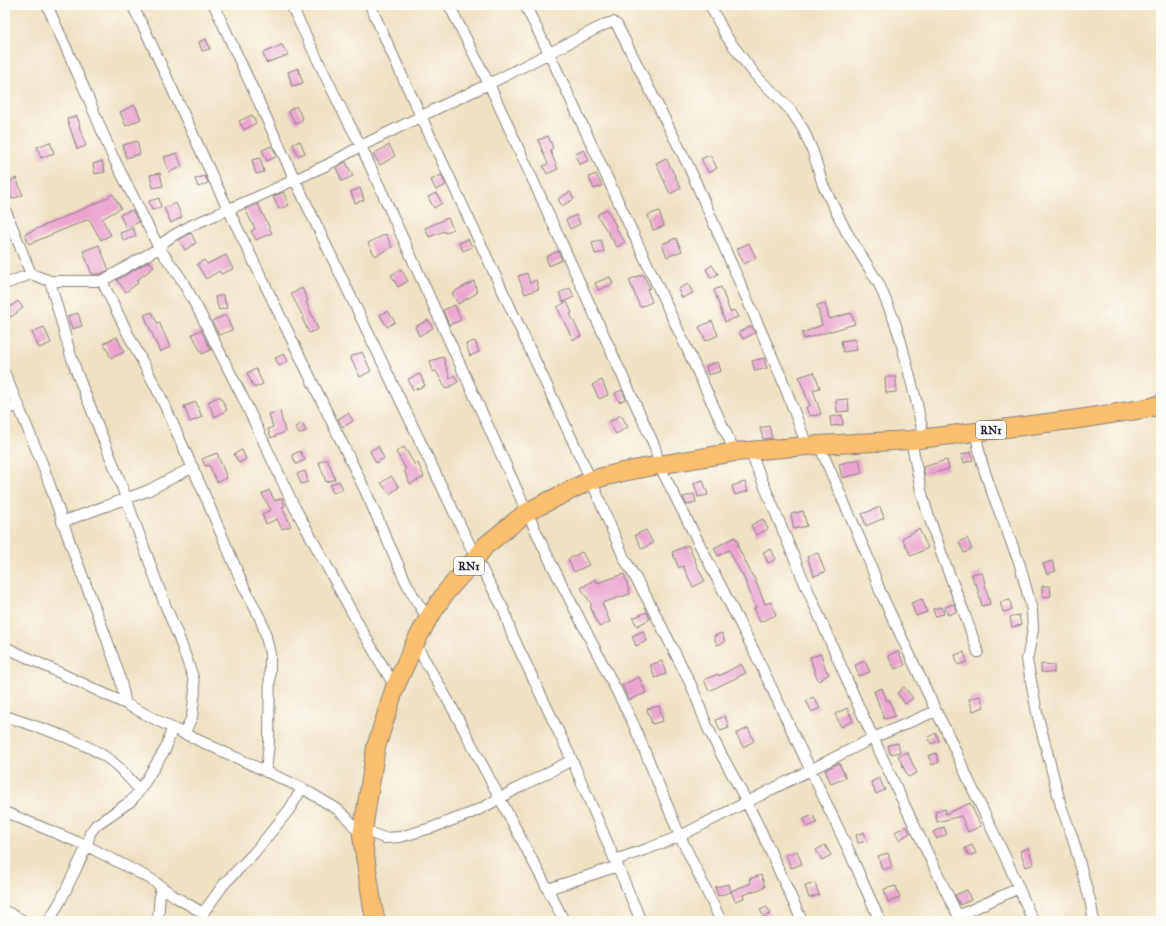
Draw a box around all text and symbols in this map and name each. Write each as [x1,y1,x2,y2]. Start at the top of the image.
road number: RN1 [976,421,1006,439]
road number: RN1 [454,557,484,575]

